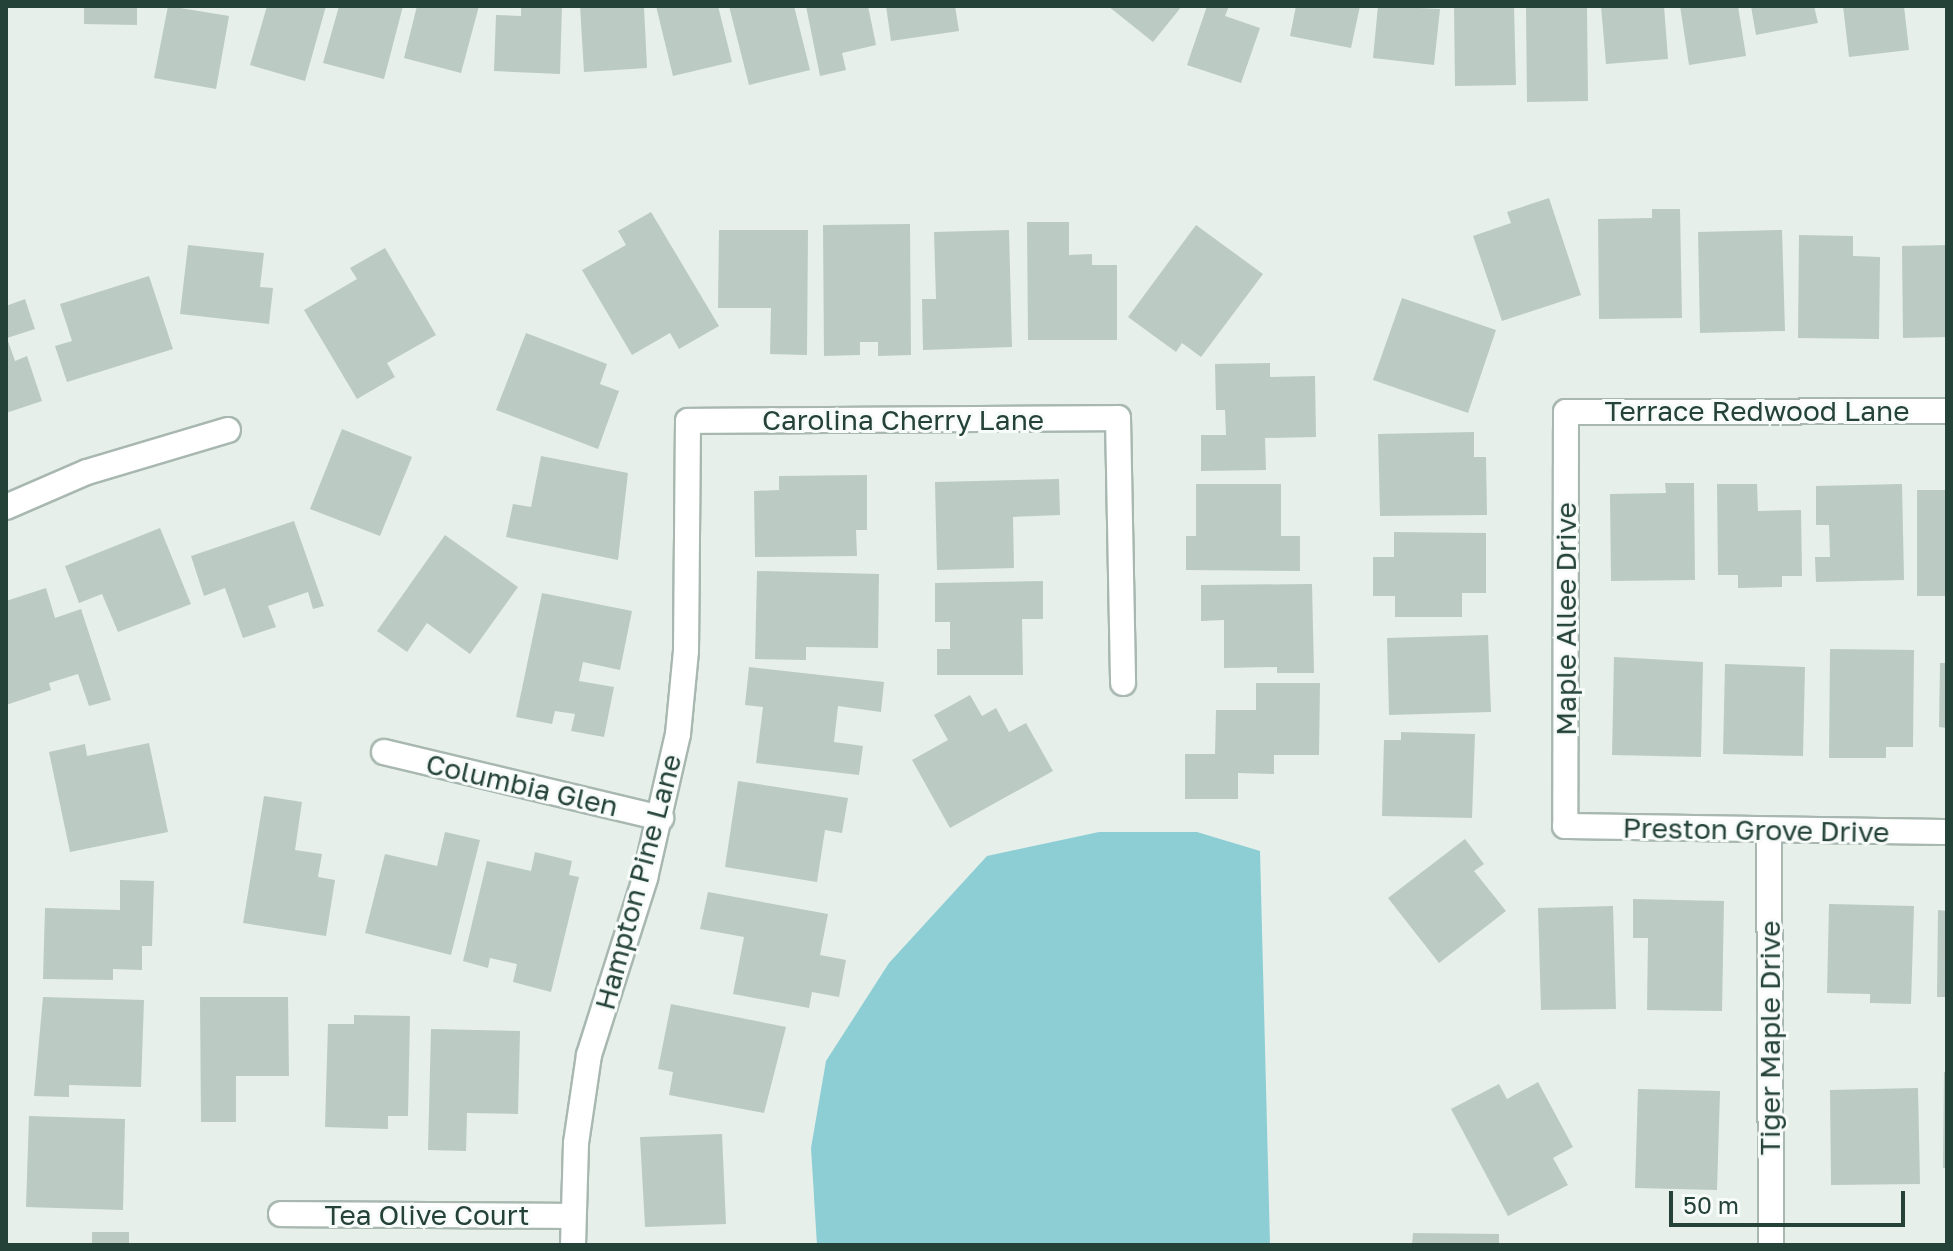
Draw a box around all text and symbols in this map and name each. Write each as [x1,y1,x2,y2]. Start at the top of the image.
street label: Terrace Redwood Lane [1605,394,1909,428]
street label: Carolina Cherry Lane [762,403,1044,437]
street label: Maple Allee Drive [1549,502,1583,736]
street label: Columbia Glen [423,747,621,823]
street label: Hampton Pine Lane [588,751,688,1013]
street label: Preston Grove Drive [1622,811,1890,849]
street label: Tiger Maple Drive [1753,921,1787,1155]
scale bar [1673,1175,1909,1225]
text: 50 m [1683,1190,1739,1219]
street label: Tea Olive Court [325,1198,529,1232]

